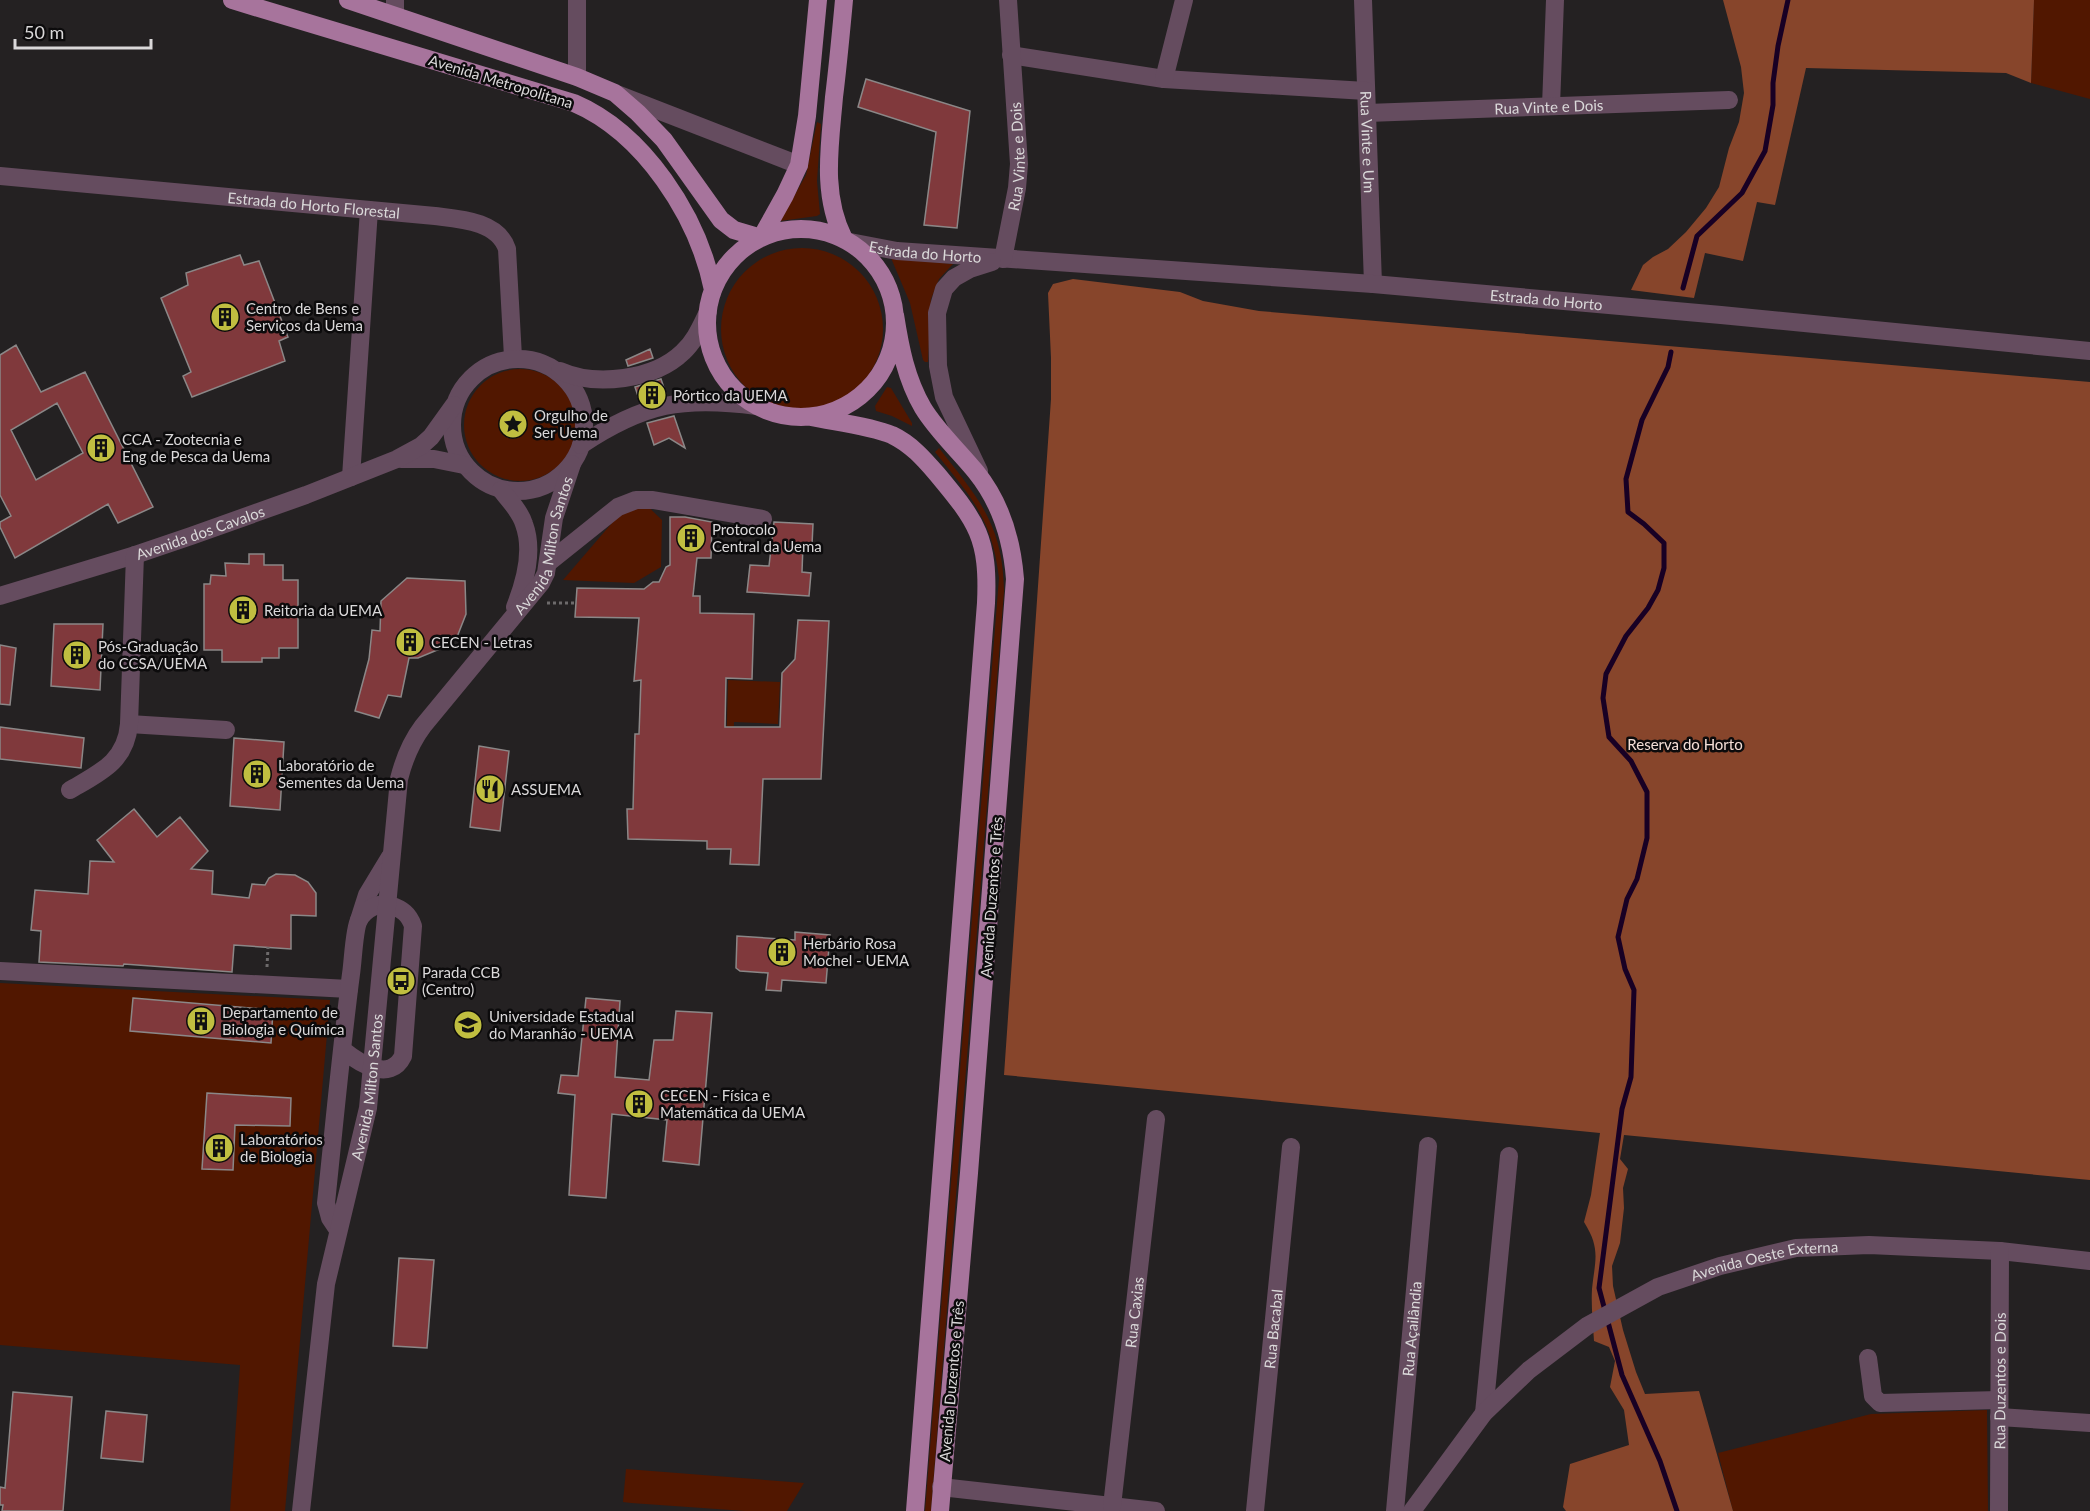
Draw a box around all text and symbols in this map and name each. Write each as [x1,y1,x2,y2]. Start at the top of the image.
scale bar [15,12,152,50]
text: 50 m [24,21,64,43]
street label: Avenida Metropolitana [427,50,575,112]
street label: Rua Vinte e Um [1357,90,1379,193]
street label: Rua Vinte e Dois [1494,96,1604,117]
street label: Rua Vinte e Dois [1004,101,1028,212]
street label: Estrada do Horto Florestal [227,188,401,222]
street label: Estrada do Horto [868,237,982,266]
street label: Estrada do Horto [1489,285,1603,313]
place label: Centro de Bens e Serviços da Uema [246,299,363,334]
building icon: Centro de Bens e Serviços da Uema [209,301,241,333]
building icon: Pórtico da UEMA [636,379,668,411]
place label: Pórtico da UEMA [673,386,789,404]
place label: Orgulho de Ser Uema [534,406,608,441]
place icon: Orgulho de Ser Uema [497,408,529,440]
place label: CCA - Zootecnia e Eng de Pesca da Uema [122,430,270,465]
building icon: CCA - Zootecnia e Eng de Pesca da Uema [85,432,117,464]
street label: Avenida Milton Santos [510,474,576,618]
street label: Avenida dos Cavalos [133,502,267,563]
place label: Protocolo Central da Uema [712,520,822,555]
building icon: Protocolo Central da Uema [675,522,707,554]
building icon: Reitoria da UEMA [227,594,259,626]
place label: Reitoria da UEMA [264,601,383,619]
building icon: CECEN - Letras [394,626,426,658]
place label: CECEN - Letras [431,633,533,651]
place label: Pós-Graduação do CCSA/UEMA [98,637,208,672]
building icon: Pós-Graduação do CCSA/UEMA [61,639,93,671]
park label: Reserva do Horto [1627,735,1743,753]
place label: Laboratório de Sementes da Uema [278,756,404,791]
building icon: Laboratório de Sementes da Uema [241,758,273,790]
restaurant icon: ASSUEMA [474,773,506,805]
place label: ASSUEMA [511,780,582,798]
street label: Avenida Duzentos e Três [976,816,1006,978]
place label: Herbário Rosa Mochel - UEMA [803,934,910,969]
building icon: Herbário Rosa Mochel - UEMA [766,936,798,968]
place label: Parada CCB (Centro) [422,963,500,998]
bus stop icon: Parada CCB (Centro) [385,965,417,997]
place label: Departamento de Biologia e Química [222,1003,345,1038]
building icon: Departamento de Biologia e Química [185,1005,217,1037]
place label: Universidade Estadual do Maranhão - UEMA [489,1007,634,1042]
school or university icon: Universidade Estadual do Maranhão - UEMA [452,1009,484,1041]
street label: Avenida Milton Santos [347,1013,386,1162]
place label: CECEN - Física e Matemática da UEMA [660,1086,806,1121]
building icon: CECEN - Física e Matemática da UEMA [623,1088,655,1120]
place label: Laboratórios de Biologia [240,1130,323,1165]
building icon: Laboratórios de Biologia [203,1132,235,1164]
street label: Avenida Oeste Externa [1688,1237,1839,1284]
street label: Rua Caxias [1121,1276,1147,1349]
street label: Rua Açailândia [1398,1280,1425,1377]
street label: Rua Bacabal [1260,1288,1286,1370]
street label: Avenida Duzentos e Três [935,1300,967,1462]
street label: Rua Duzentos e Dois [1990,1312,2009,1450]

